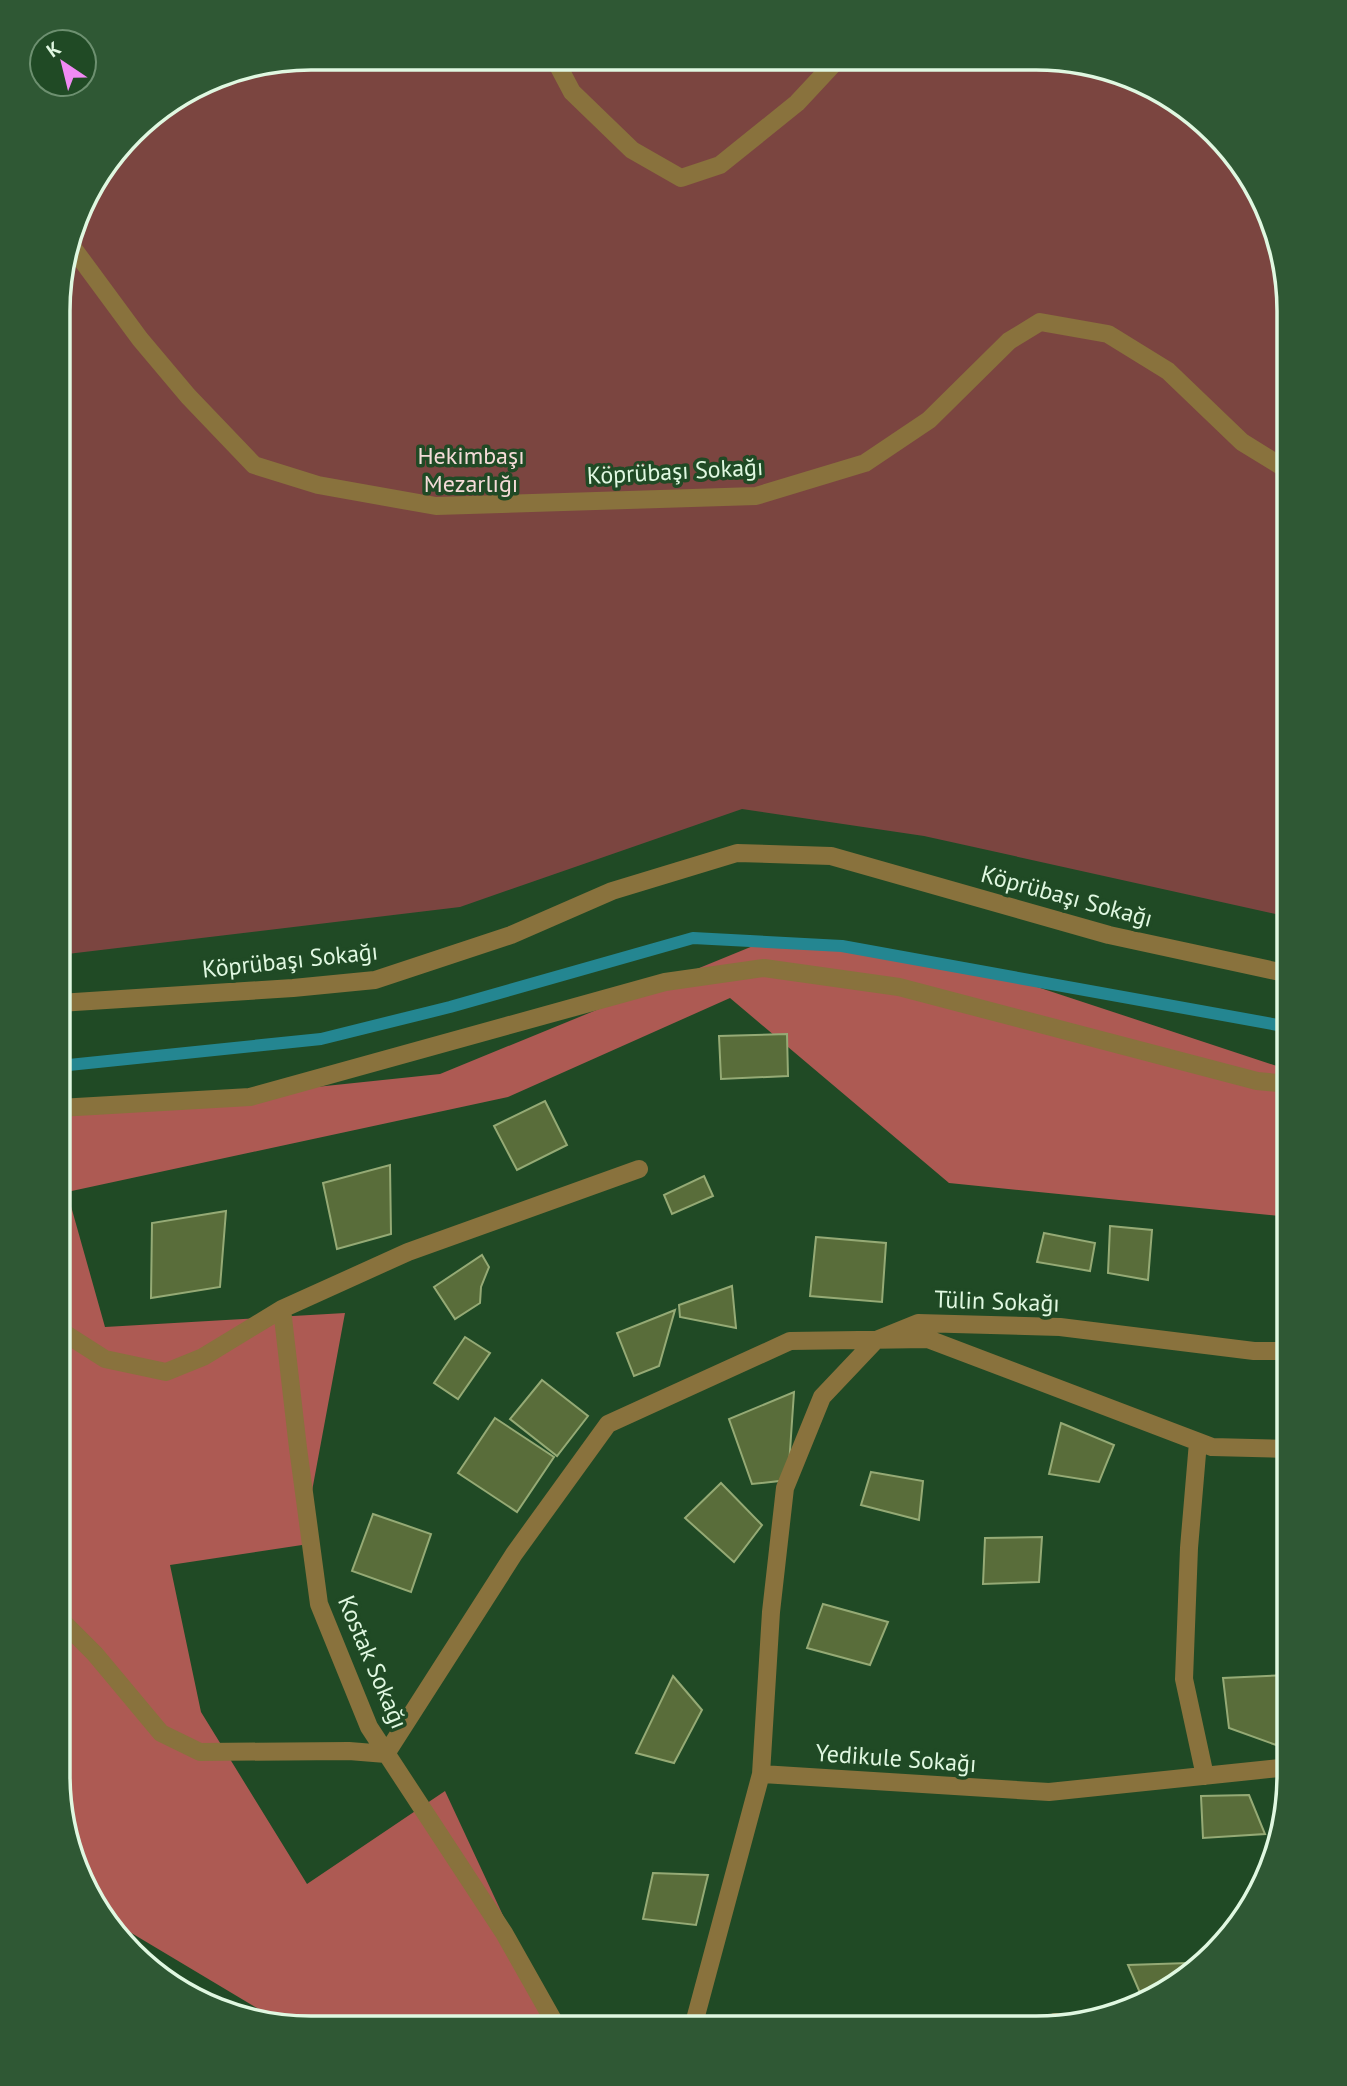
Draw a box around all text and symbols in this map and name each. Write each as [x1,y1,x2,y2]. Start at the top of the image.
north arrow [28,28,98,98]
text: K [42,36,65,62]
park label: Hekimbaşı Mezarlığı [417,440,525,499]
street label: Köprübaşı Sokağı [586,451,764,491]
street label: Köprübaşı Sokağı [978,858,1156,934]
street label: Köprübaşı Sokağı [201,935,379,985]
street label: Tülin Sokağı [934,1283,1060,1319]
street label: Kostak Sokağı [331,1591,415,1733]
street label: Yedikule Sokağı [814,1737,978,1779]

